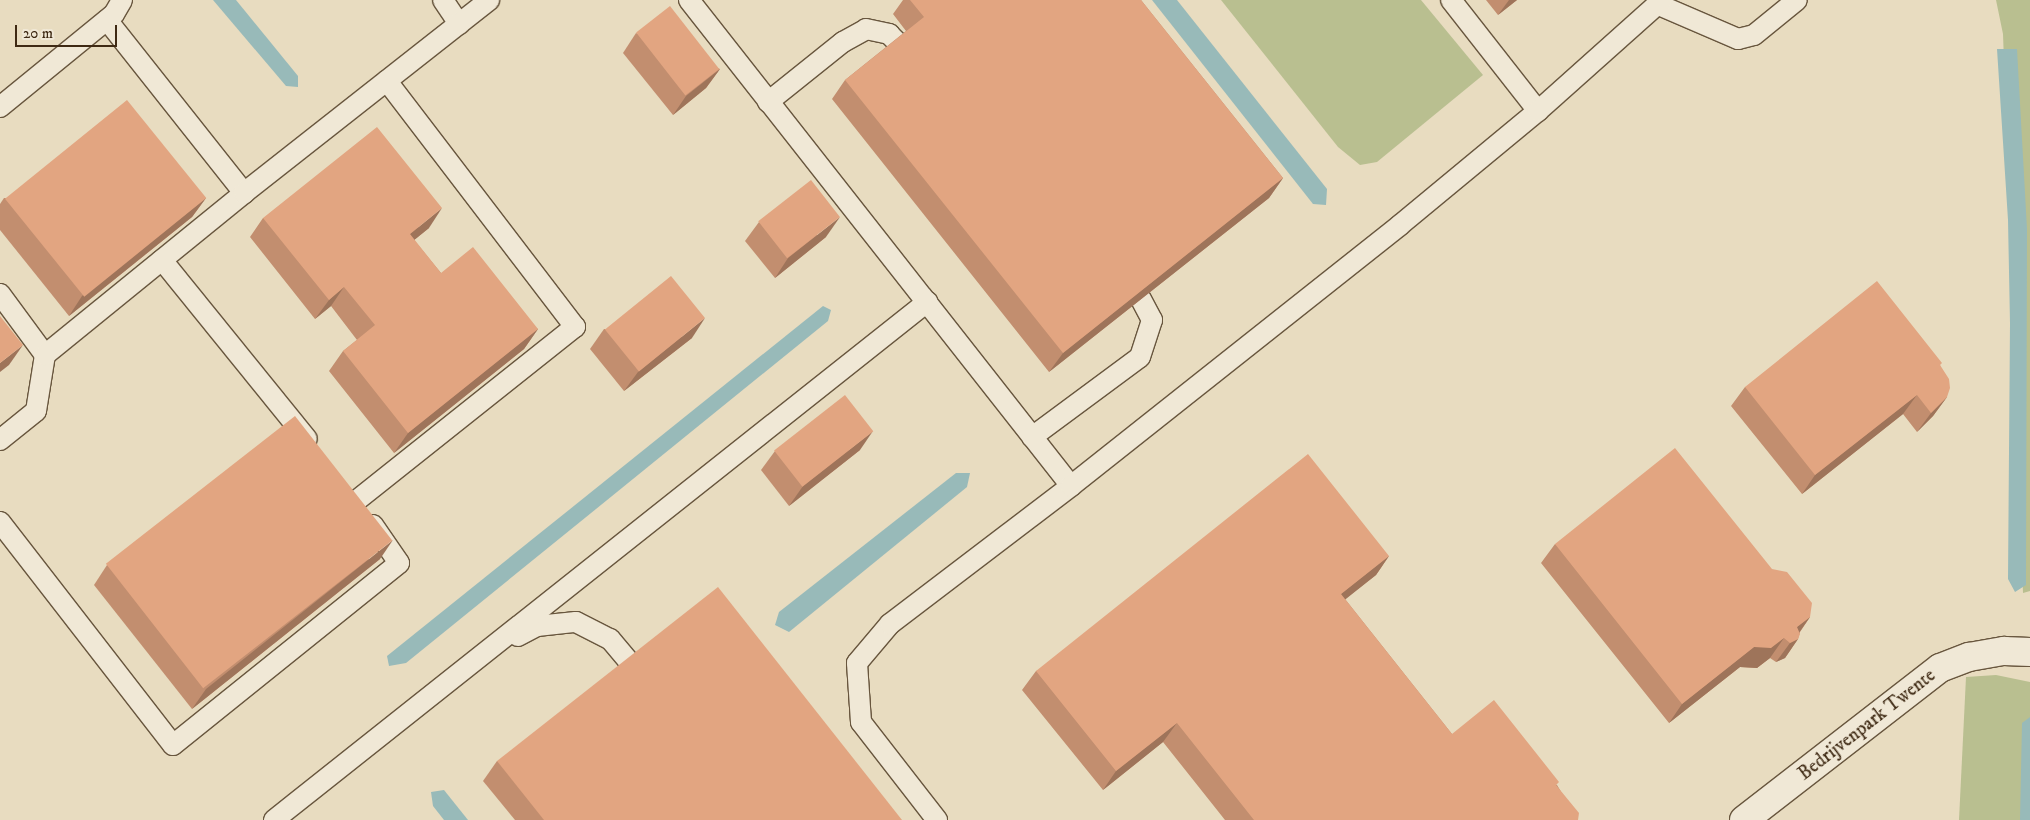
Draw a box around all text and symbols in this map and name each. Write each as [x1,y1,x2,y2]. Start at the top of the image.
scale bar [18,15,120,47]
text: 20 m [23,24,53,43]
street label: Bedrijvenpark Twente [1794,664,1940,786]

